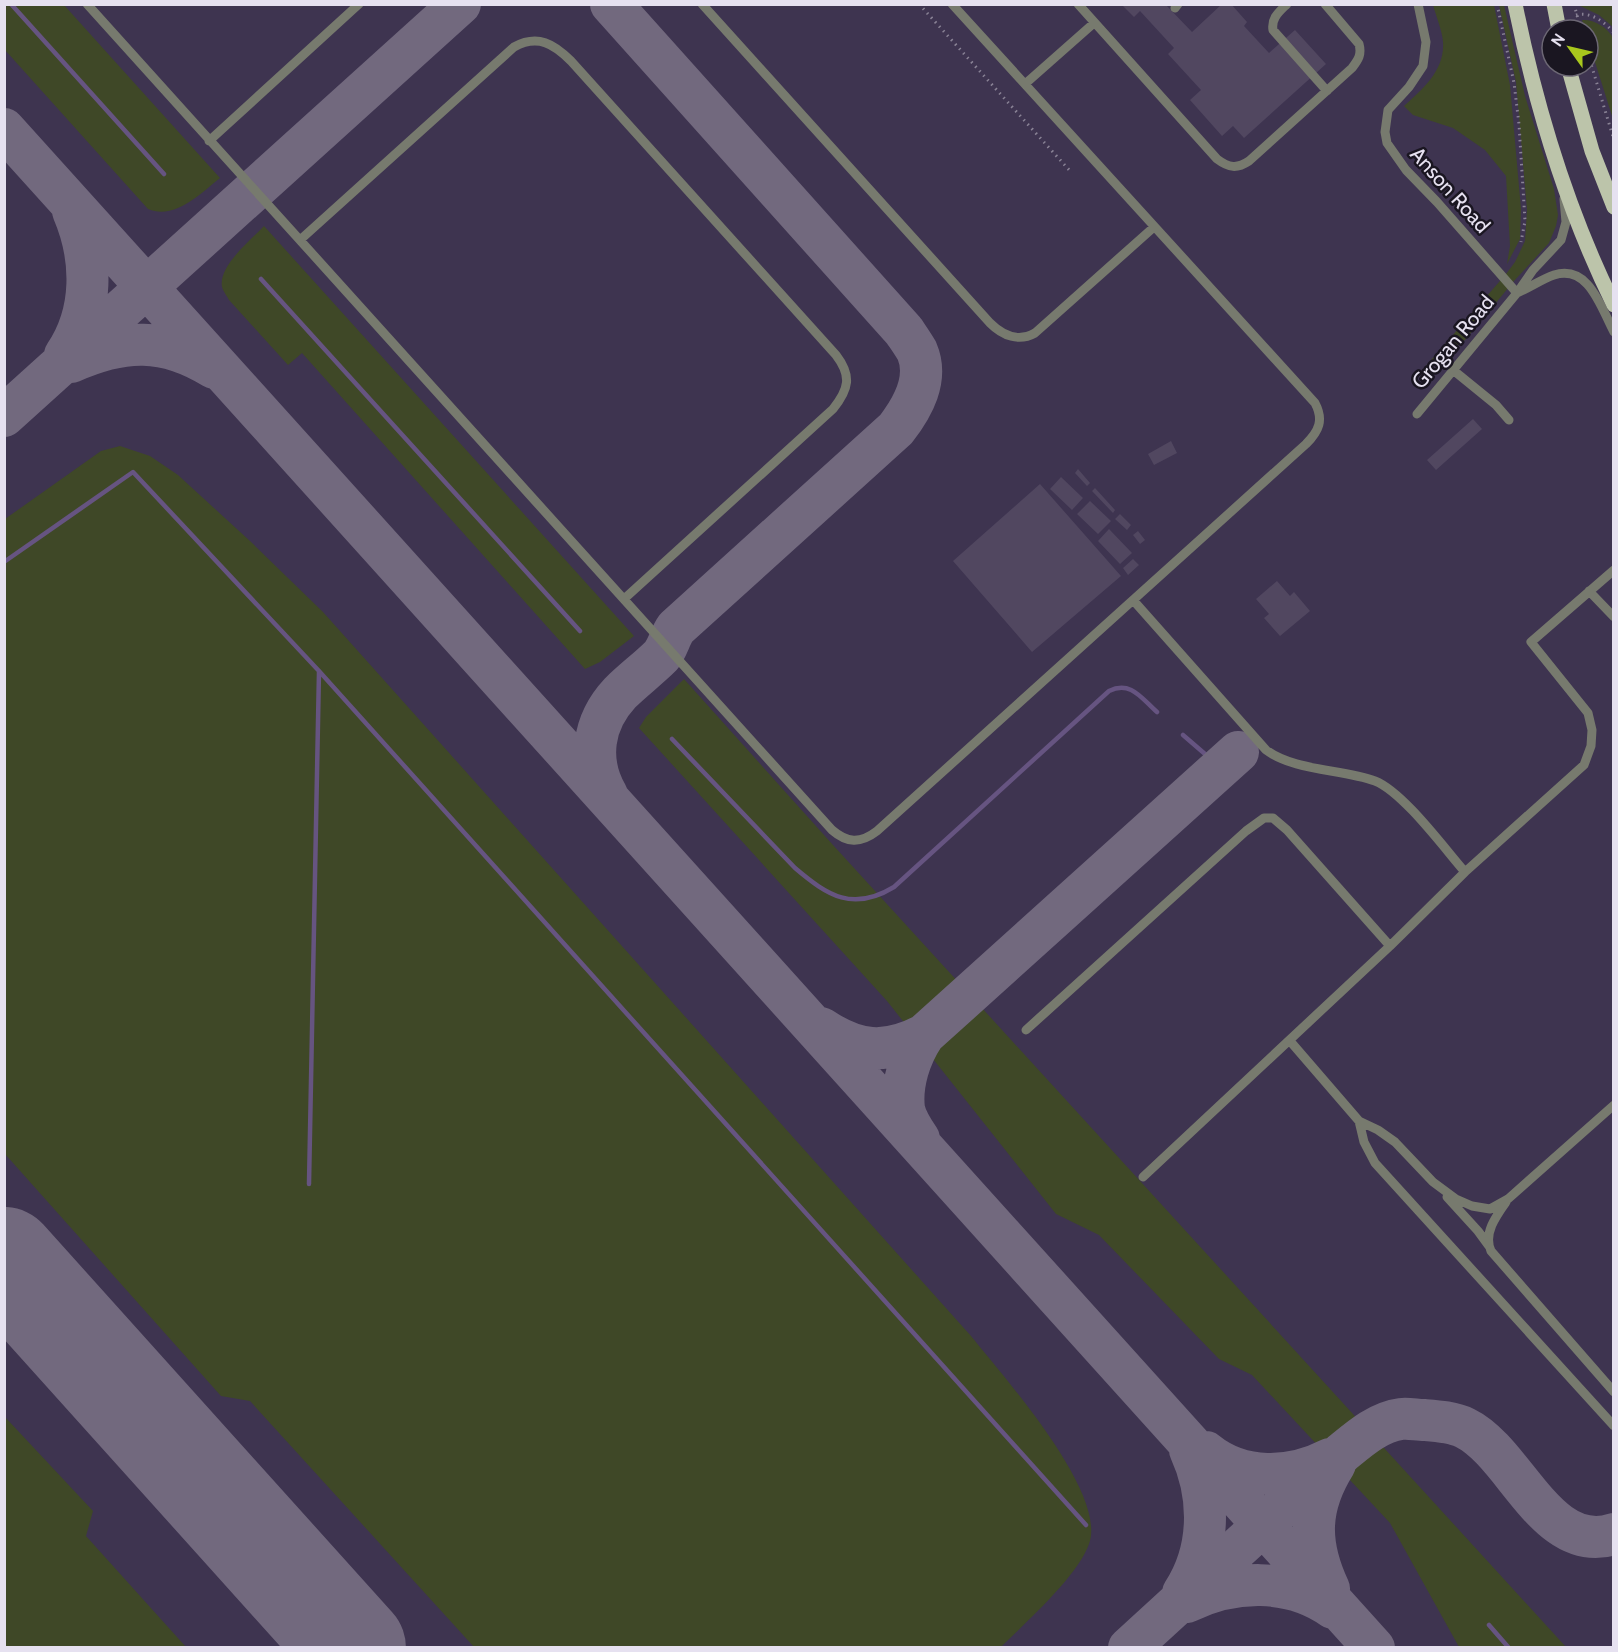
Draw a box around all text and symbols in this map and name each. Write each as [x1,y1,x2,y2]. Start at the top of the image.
north arrow [1540,18,1600,78]
text: N [1547,30,1569,50]
street label: Anson Road [1405,142,1495,238]
street label: Grogan Road [1406,290,1499,394]

